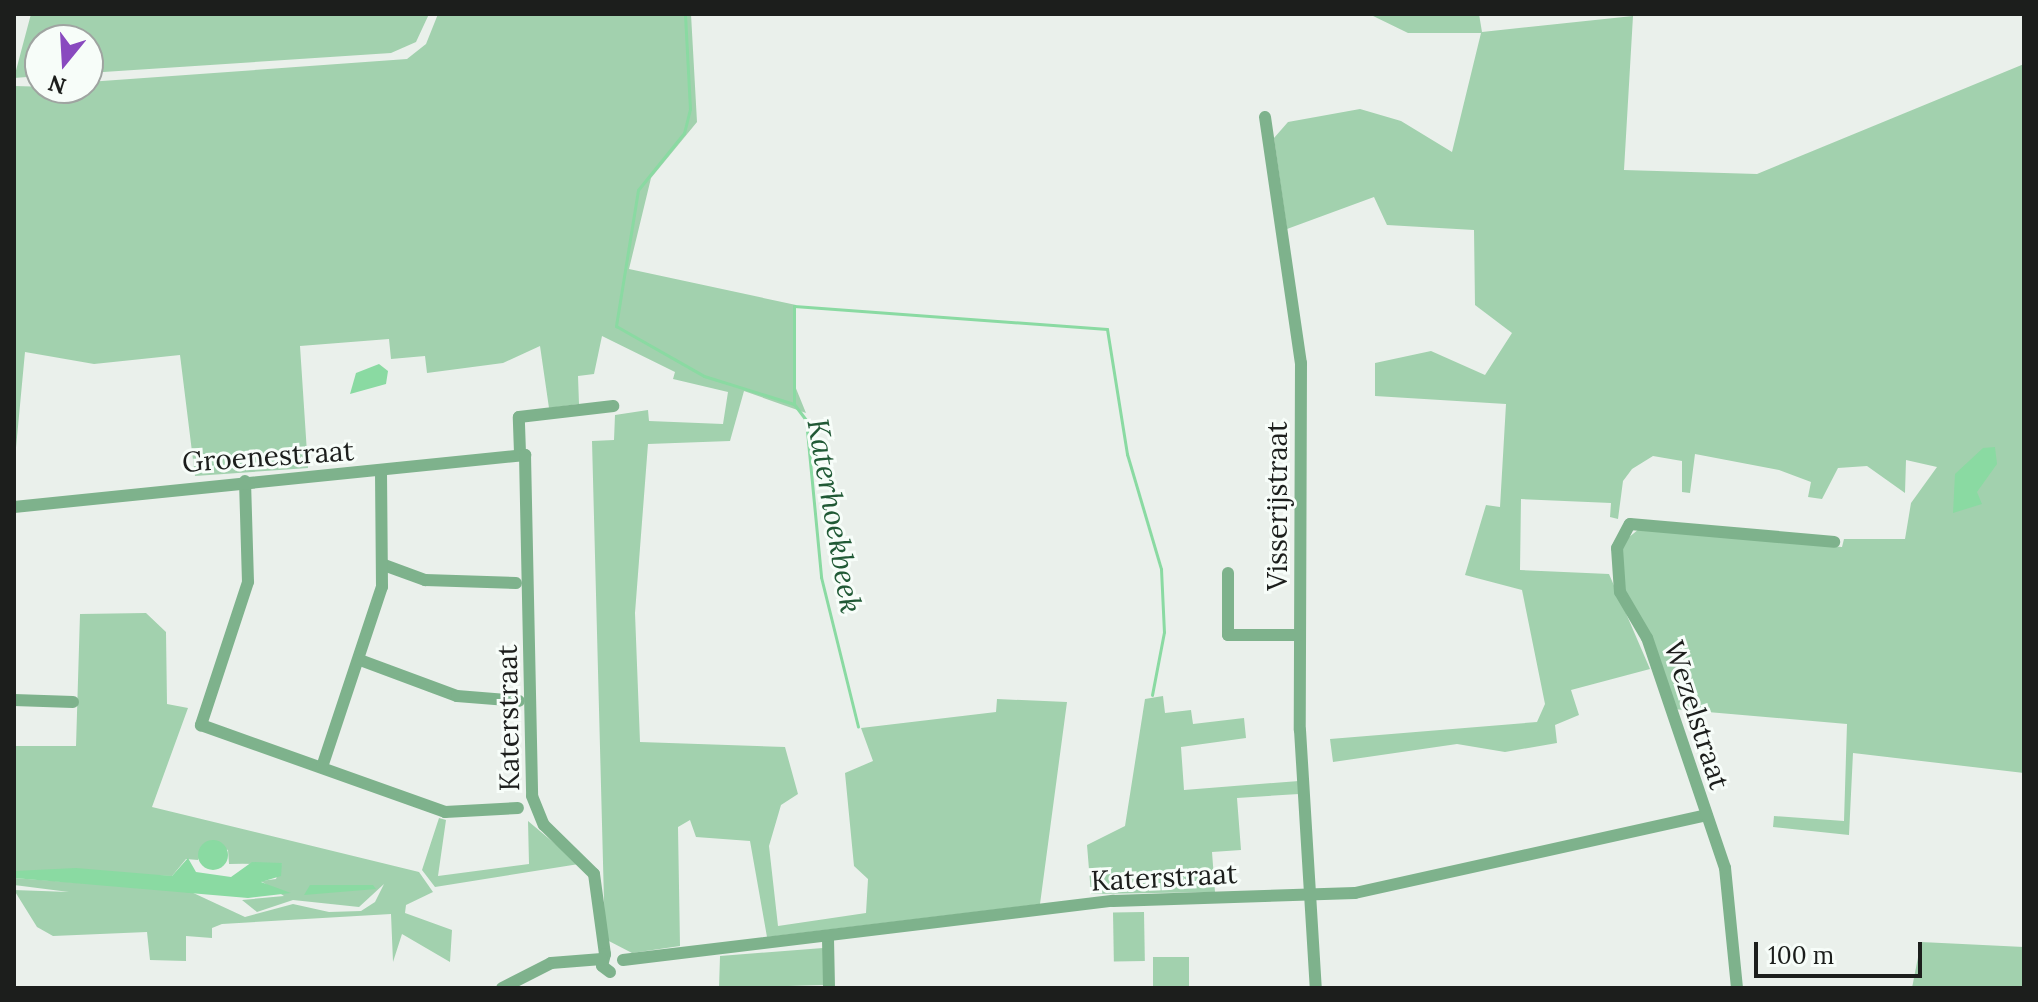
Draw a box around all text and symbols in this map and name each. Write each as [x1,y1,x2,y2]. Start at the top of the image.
north arrow [24,24,104,104]
text: N [45,69,70,101]
water label: Katerhoekbeek [800,416,870,616]
street label: Visserijstraat [1260,421,1294,591]
street label: Groenestraat [181,433,355,479]
street label: Wezelstraat [1657,637,1737,793]
street label: Katerstraat [490,644,526,792]
street label: Katerstraat [1090,856,1238,898]
scale bar [1758,926,1926,976]
text: 100 m [1768,940,1834,971]

